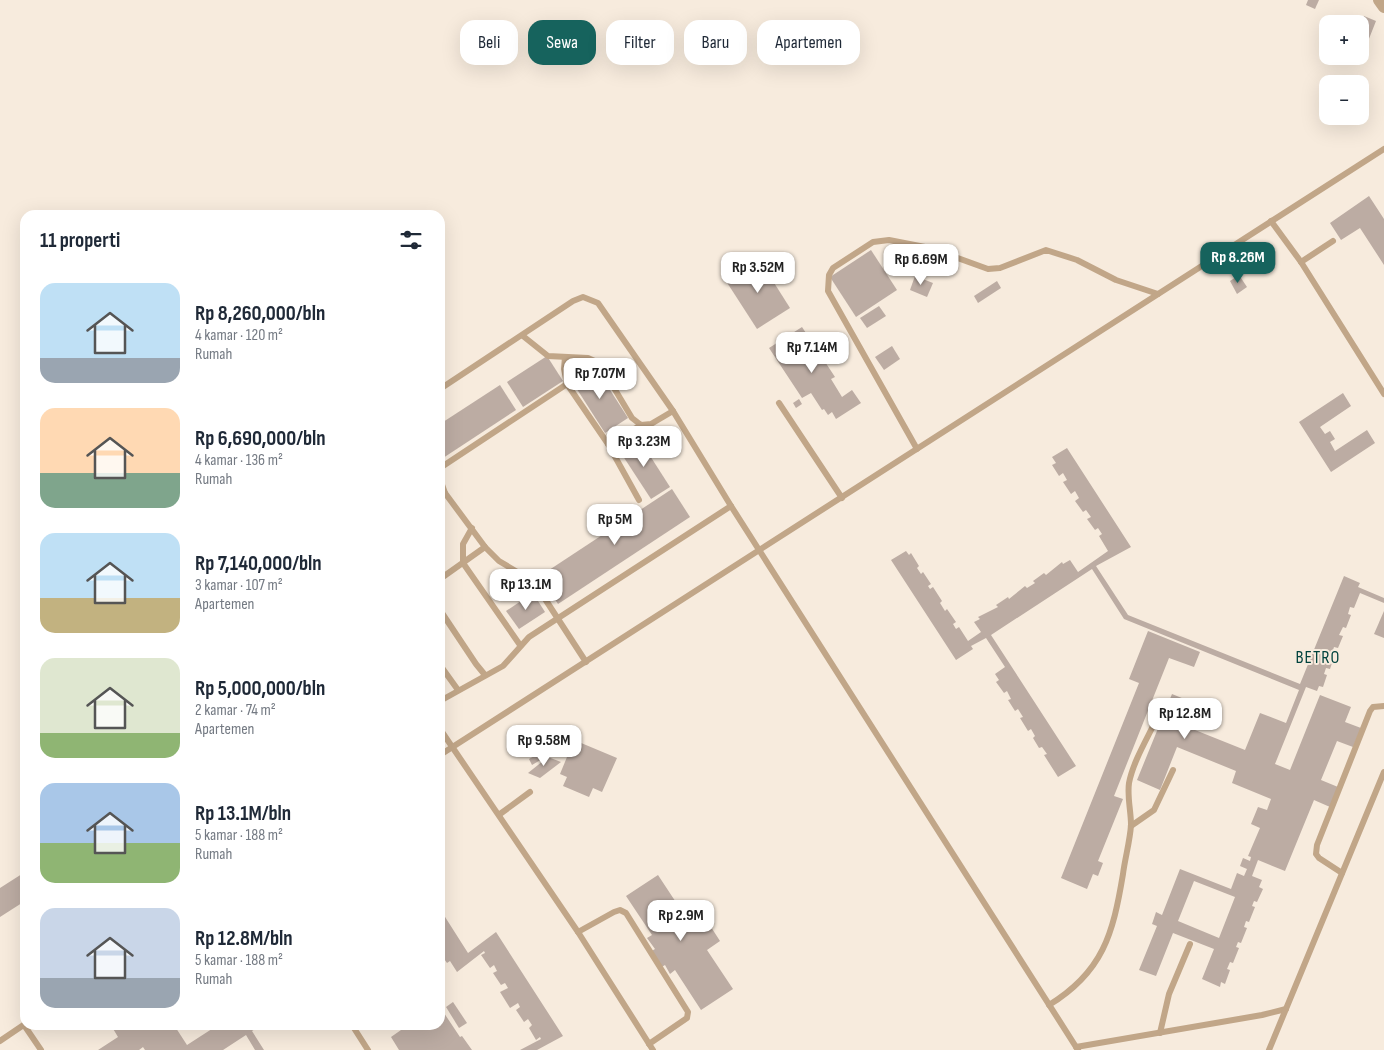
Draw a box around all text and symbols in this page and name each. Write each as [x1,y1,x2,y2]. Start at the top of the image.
map controls [1319,15,1369,125]
button: + [1319,15,1369,65]
chip: Beli [460,20,518,65]
chip: Sewa [528,20,596,65]
chip: Filter [606,20,674,65]
chip: Baru [684,20,747,65]
chip: Apartemen [757,20,860,65]
button: − [1319,75,1369,125]
icon: filters [397,226,425,254]
text: 11 properti [40,228,120,253]
pin: Rp 8.26M [1186,242,1290,284]
pin: Rp 6.69M [869,244,973,286]
text: Rp 8.26M [1211,248,1265,267]
text: Rp 6.69M [894,250,948,269]
pin: Rp 3.52M [706,252,810,294]
text: Rp 3.52M [732,258,784,277]
text: Rp 8,260,000/bln [195,301,325,326]
icon: home [80,303,140,363]
text: 4 kamar · 120 m² [195,326,283,345]
pin: Rp 7.14M [760,332,864,374]
text: Rp 7.14M [787,338,837,357]
text: Rumah [195,345,232,364]
pin: Rp 7.07M [548,358,652,400]
text: Rp 7.07M [575,364,625,383]
text: Rp 6,690,000/bln [195,426,326,451]
pin: Rp 3.23M [592,426,696,468]
icon: home [80,428,140,488]
text: Rp 3.23M [618,432,670,451]
text: 4 kamar · 136 m² [195,451,283,470]
text: Rumah [195,470,232,489]
pin: Rp 5M [580,504,650,546]
text: Rp 5M [598,510,632,529]
text: Rp 7,140,000/bln [195,551,322,576]
icon: home [80,553,140,613]
pin: Rp 13.1M [474,568,578,611]
text: Rp 13.1M [501,575,551,594]
text: 3 kamar · 107 m² [195,576,283,595]
text: Apartemen [195,595,254,614]
district label: BETRO [1296,647,1340,668]
text: Rp 5,000,000/bln [195,676,325,701]
icon: home [80,678,140,738]
pin: Rp 12.8M [1133,698,1237,740]
text: 2 kamar · 74 m² [195,701,276,720]
text: Rp 12.8M [1159,704,1211,723]
text: Apartemen [195,720,254,739]
pin: Rp 9.58M [492,724,596,767]
text: Rp 9.58M [518,731,570,750]
text: Rp 13.1M/bln [195,801,291,826]
icon: home [80,803,140,863]
text: 5 kamar · 188 m² [195,826,283,845]
text: Rumah [195,845,232,864]
pin: Rp 2.9M [635,900,727,942]
text: Rp 2.9M [658,906,704,925]
text: Rp 12.8M/bln [195,926,293,951]
icon: home [80,928,140,988]
text: 5 kamar · 188 m² [195,951,283,970]
text: Rumah [195,970,232,989]

